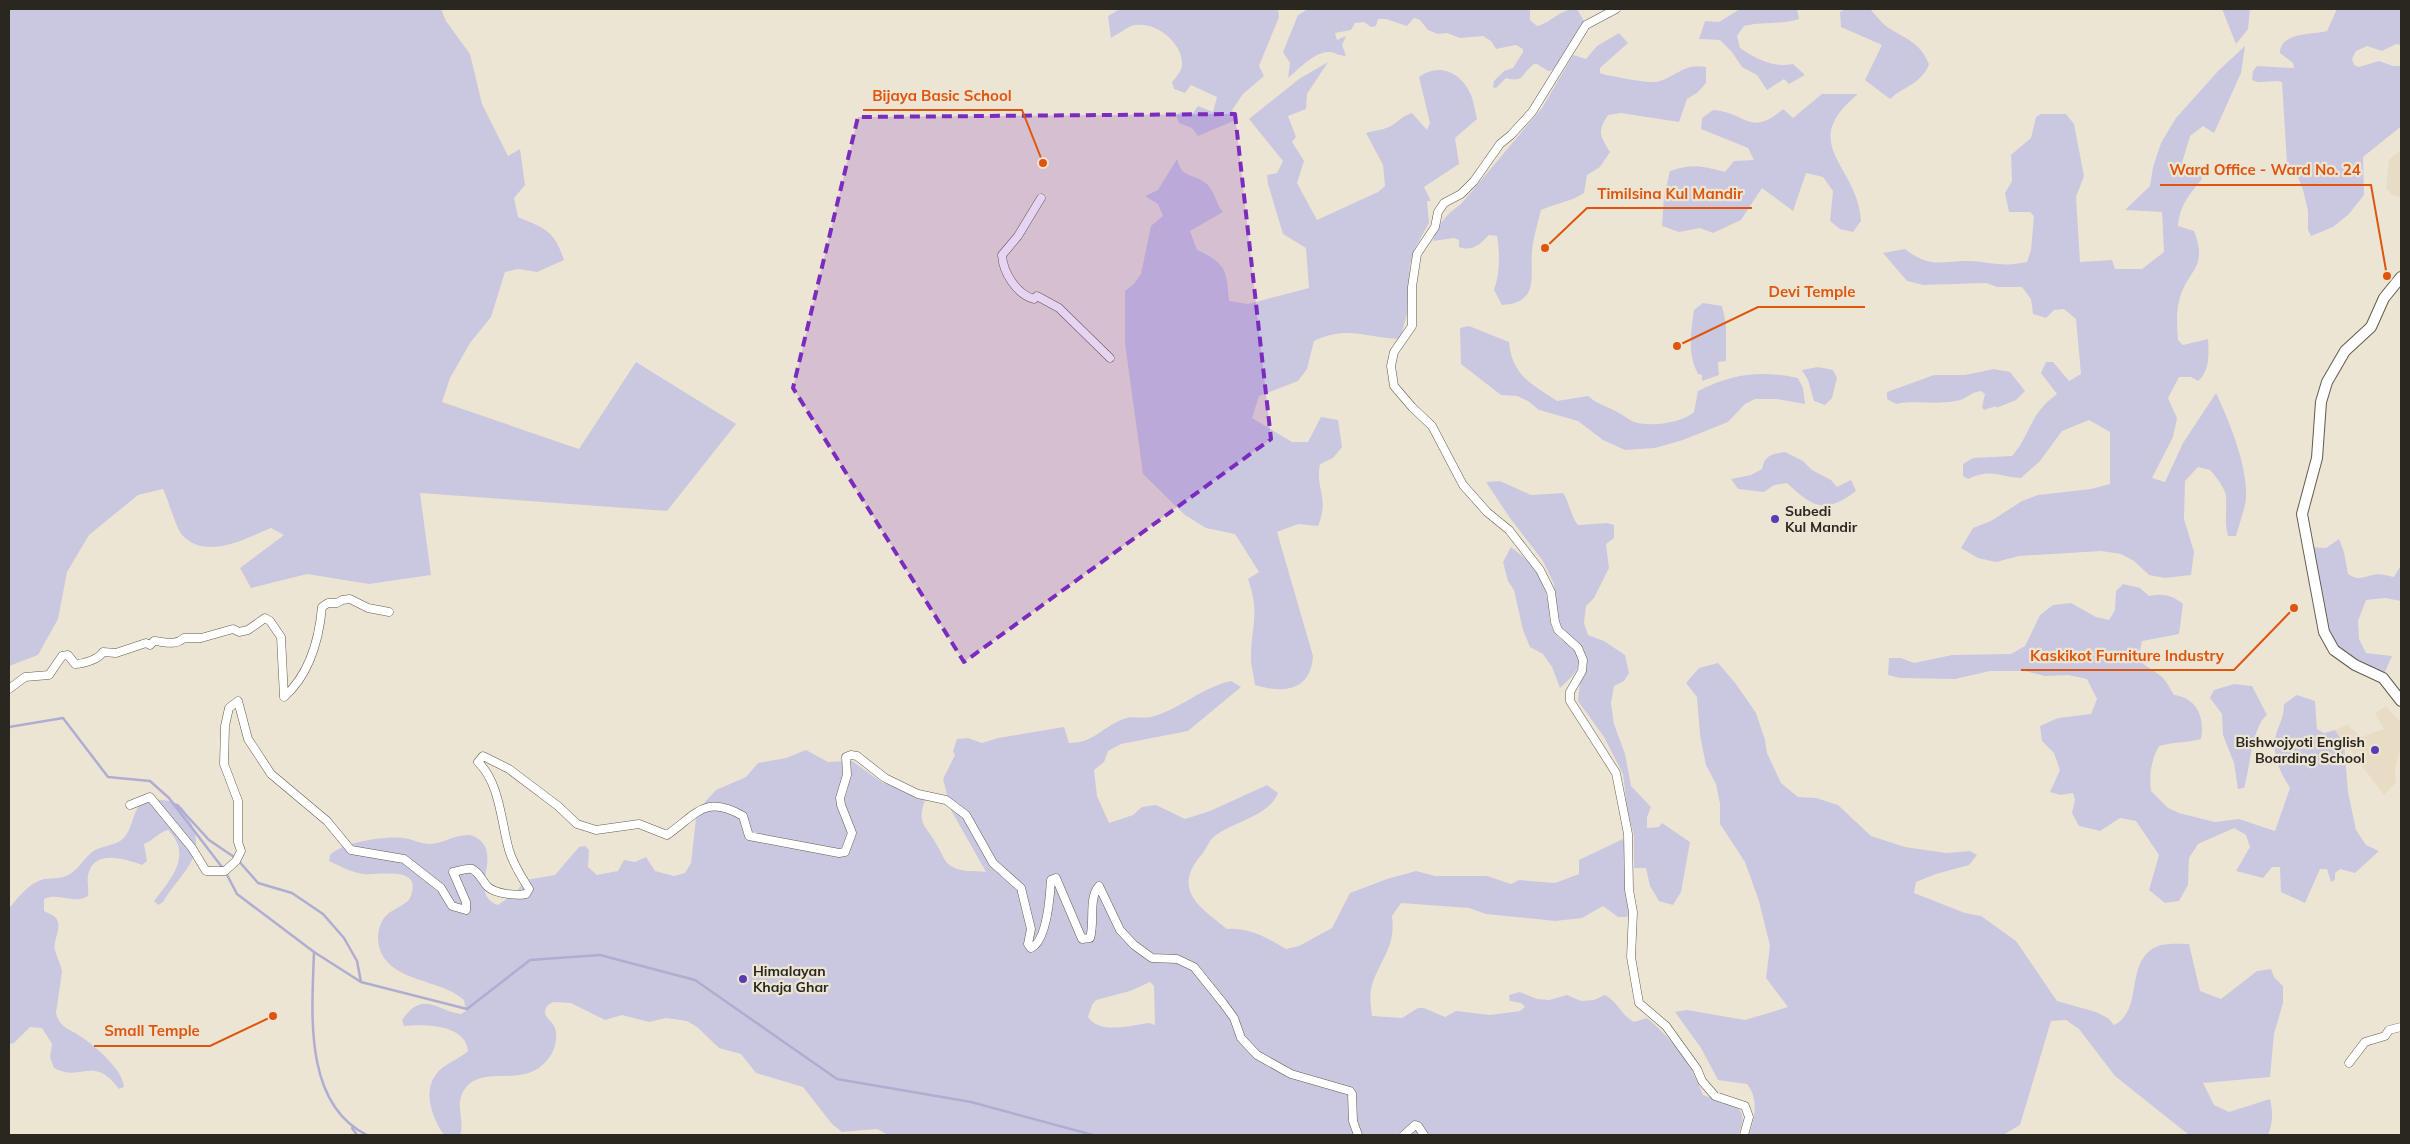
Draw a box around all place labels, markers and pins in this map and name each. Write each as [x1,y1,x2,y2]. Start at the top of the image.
callout: Bijaya Basic School [863,80,1022,110]
callout: Ward Office - Ward No. 24 [2160,155,2371,185]
callout: Timilsina Kul Mandir [1587,178,1752,208]
callout: Devi Temple [1758,277,1865,307]
place label: Subedi Kul Mandir [1785,502,1858,536]
marker: Subedi Kul Mandir [1769,513,1781,525]
callout: Kaskikot Furniture Industry [2021,640,2234,670]
place label: Bishwojyoti English Boarding School [2235,733,2365,767]
marker: Bishwojyoti English Boarding School [2369,744,2381,756]
place label: Himalayan Khaja Ghar [753,962,829,996]
marker: Himalayan Khaja Ghar [737,973,749,985]
callout: Small Temple [94,1016,210,1046]

